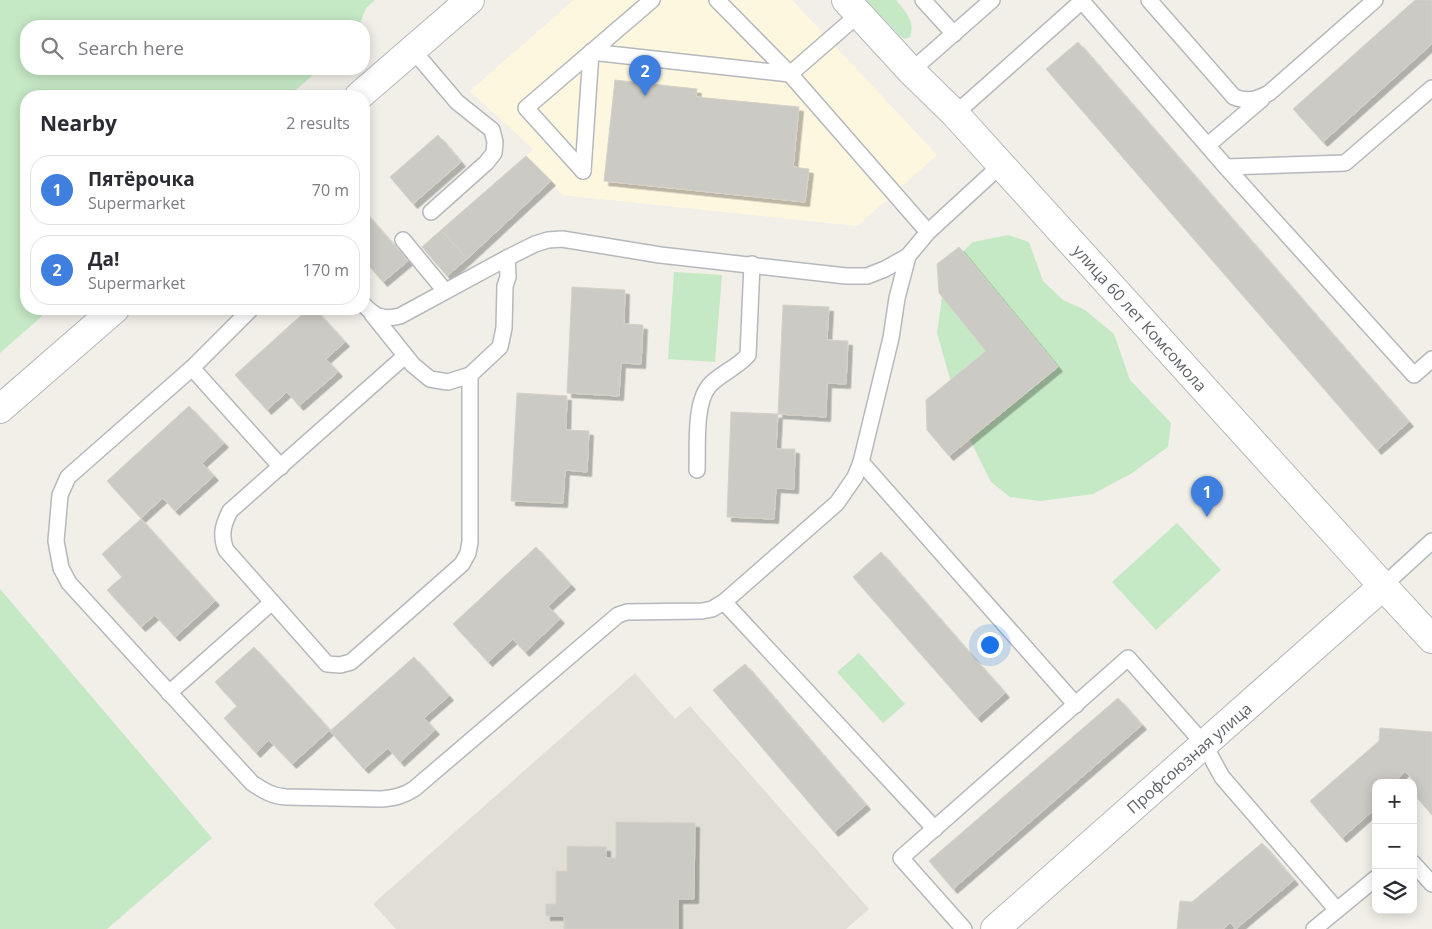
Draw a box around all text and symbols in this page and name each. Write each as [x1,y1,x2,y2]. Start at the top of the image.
search box [20,20,370,75]
icon: search [38,34,66,62]
text: Search here [78,35,184,61]
pin: 2 [629,55,661,96]
text: Nearby [40,109,117,137]
text: 2 results [286,112,350,134]
text: Пятёрочка [88,166,195,192]
text: 1 [52,179,62,201]
text: 70 m [312,179,349,201]
text: Supermarket [88,192,185,214]
street label: улица 60 лет Комсомола [1068,240,1212,396]
text: Да! [88,246,119,272]
text: 2 [52,259,62,281]
text: 170 m [303,259,349,281]
text: Supermarket [88,272,185,294]
pin: 1 [1191,476,1223,517]
your location [977,632,1003,658]
street label: Профсоюзная улица [1122,698,1256,818]
map controls [1372,779,1417,914]
button: + [1372,779,1417,824]
button: − [1372,824,1417,869]
button: layers [1372,869,1417,914]

